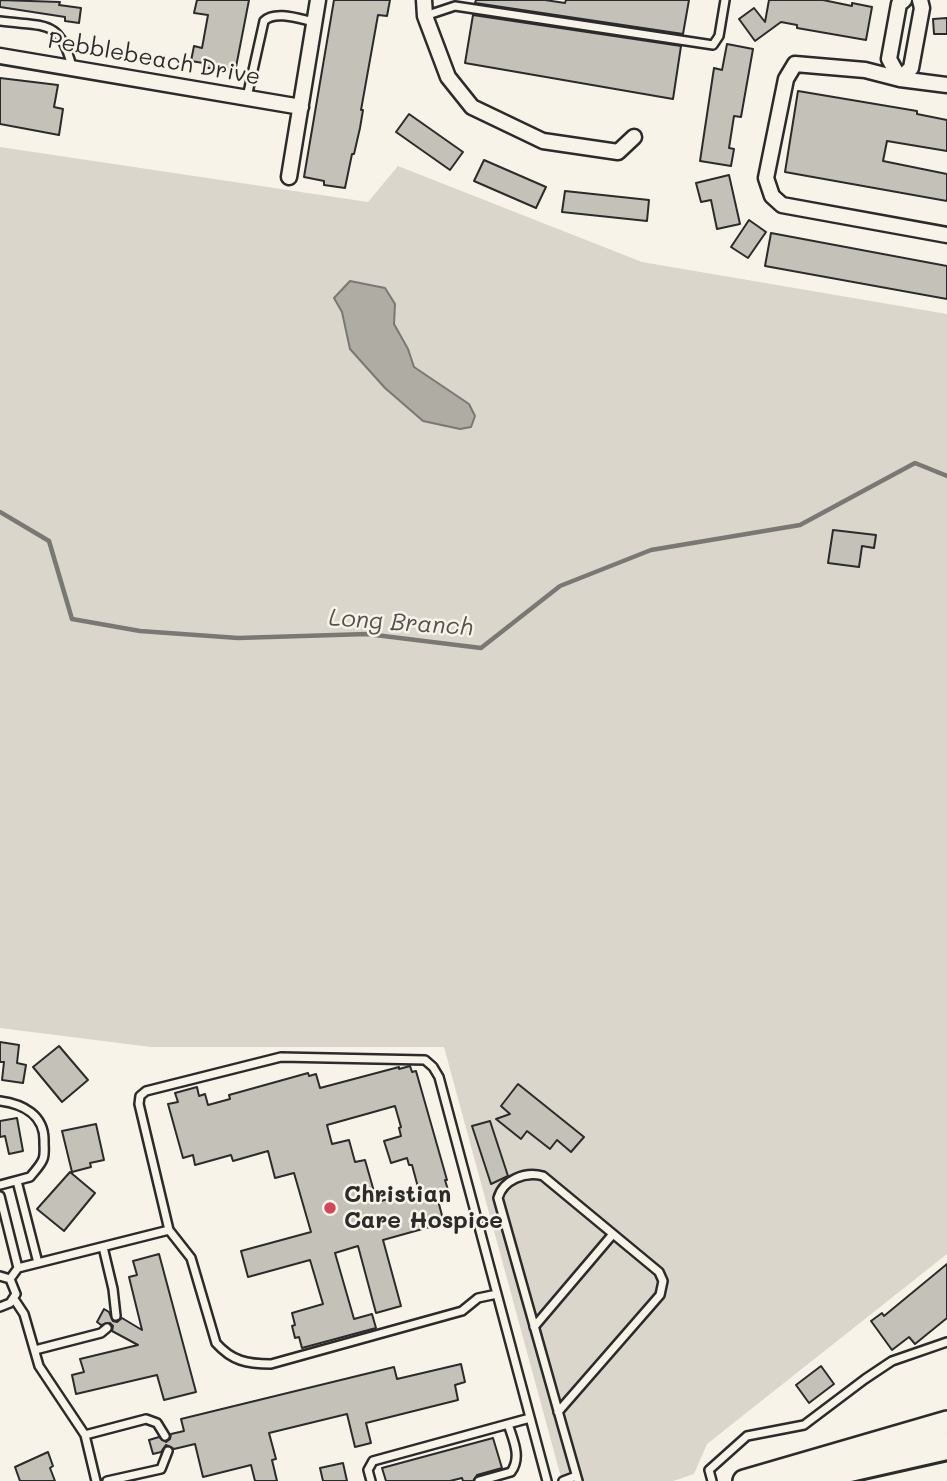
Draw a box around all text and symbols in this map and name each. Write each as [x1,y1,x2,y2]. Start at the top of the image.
street label: Pebblebeach Drive [46,27,262,91]
water label: Long Branch [328,604,474,642]
place label: Christian Care Hospice [344,1181,503,1235]
marker: Christian Care Hospice [322,1200,338,1216]

